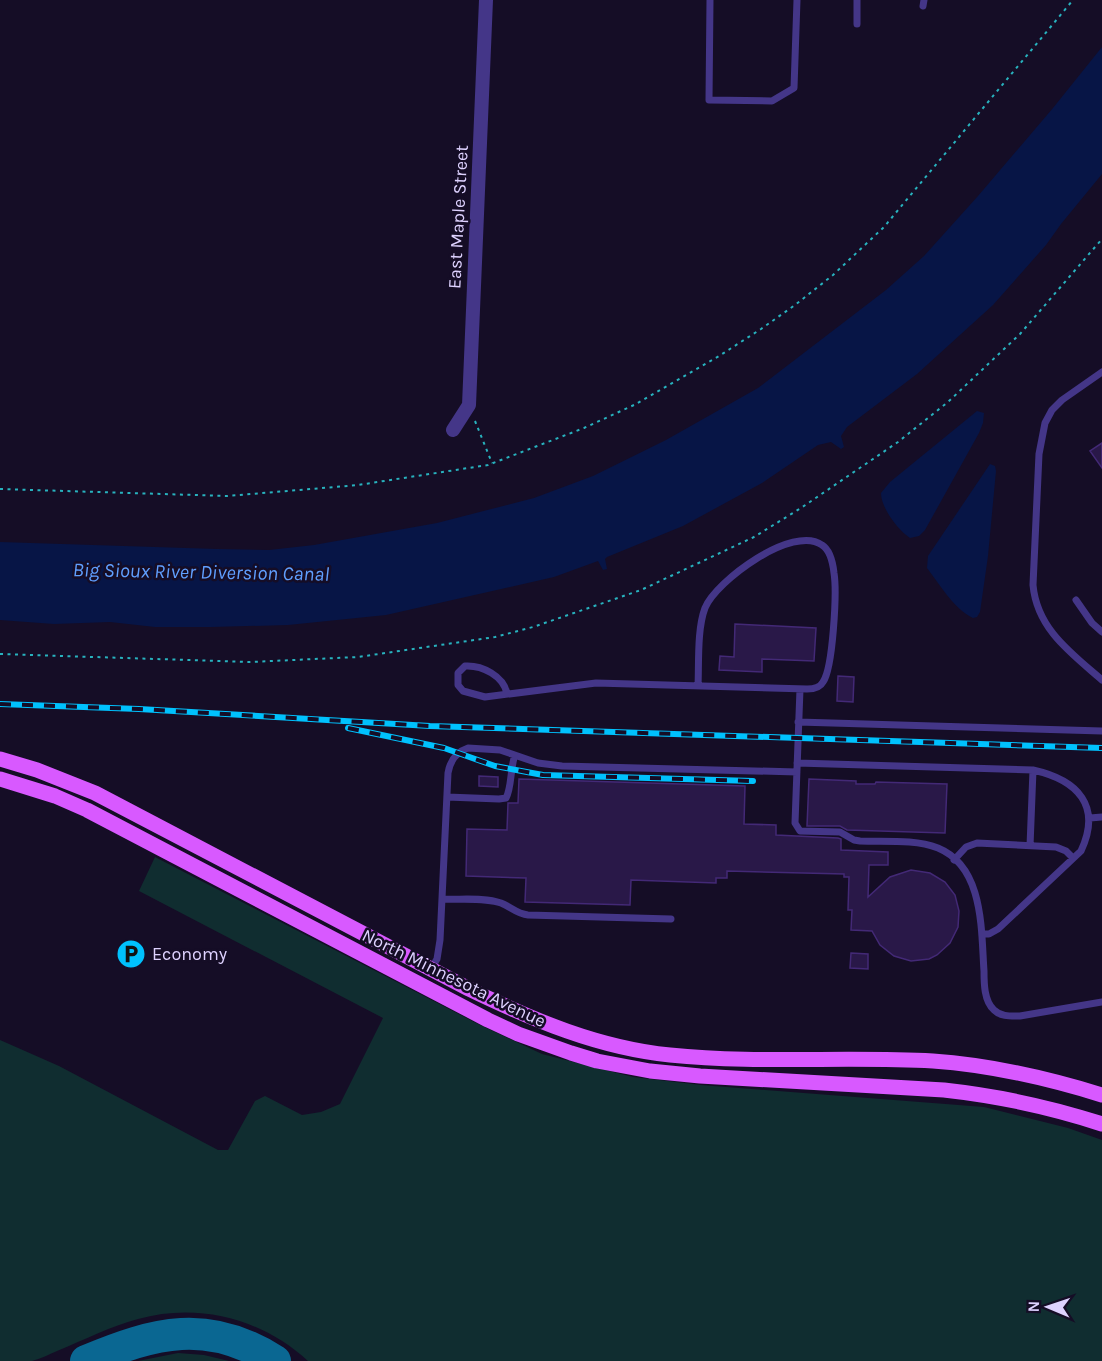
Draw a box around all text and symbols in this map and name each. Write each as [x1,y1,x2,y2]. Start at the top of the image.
street label: East Maple Street [443,144,473,290]
water label: Big Sioux River Diversion Canal [72,558,330,586]
street label: North Minnesota Avenue [359,924,549,1032]
parking icon: Economy [115,938,147,970]
place label: Economy [152,943,228,965]
north arrow [1018,1277,1078,1337]
text: N [1024,1300,1043,1313]

